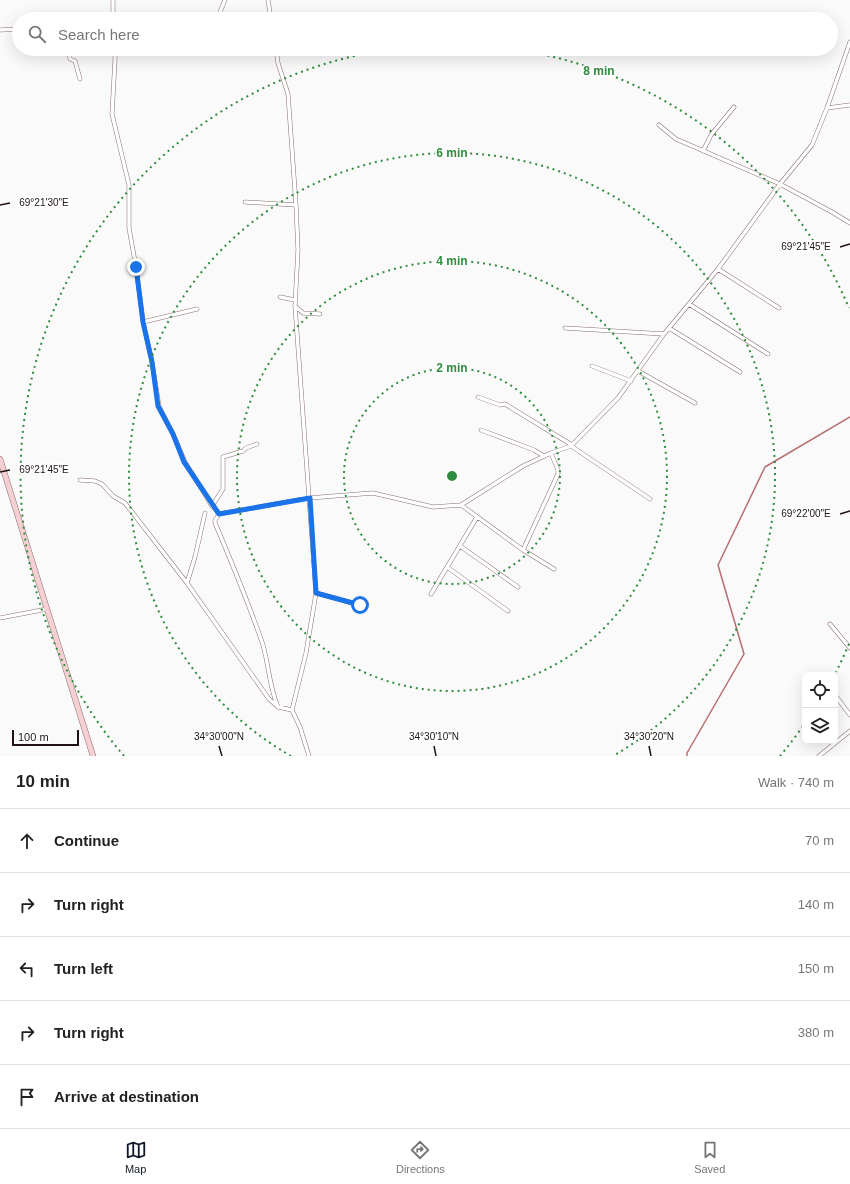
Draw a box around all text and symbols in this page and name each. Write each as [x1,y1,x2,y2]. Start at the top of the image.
search box [12,12,838,56]
icon: search [26,23,48,45]
text: Search here [58,26,140,43]
text: 8 min [583,64,615,78]
text: 6 min [436,146,468,160]
text: 69°21'30"E [19,197,69,208]
text: 69°21'45"E [781,241,831,252]
text: 4 min [436,254,468,268]
route end [127,258,145,276]
text: 2 min [436,361,468,375]
text: 69°21'45"E [19,464,69,475]
centre of rings [445,469,459,483]
text: 69°22'00"E [781,508,831,519]
route start [351,596,369,614]
map controls [802,672,838,744]
button: locate [802,672,838,708]
button: layers [802,708,838,744]
scale bar [12,728,79,747]
text: 100 m [18,731,49,743]
text: 34°30'00"N [194,731,244,742]
text: 34°30'10"N [409,731,459,742]
text: 34°30'20"N [624,731,674,742]
text: 10 min [16,772,70,791]
text: Walk · 740 m [758,775,834,790]
icon: ahead [16,830,38,852]
text: Continue [54,832,119,849]
text: 70 m [805,833,834,848]
icon: right [16,894,38,916]
text: Turn right [54,896,124,913]
text: 140 m [798,897,834,912]
icon: left [16,958,38,980]
text: Turn left [54,960,113,977]
text: 150 m [798,961,834,976]
icon: right [16,1022,38,1044]
text: Turn right [54,1024,124,1041]
text: 380 m [798,1025,834,1040]
icon: arrive [16,1086,38,1108]
text: Arrive at destination [54,1088,199,1105]
tab: Map [125,1139,147,1175]
tab: Directions [396,1139,445,1175]
tab: Saved [694,1139,725,1175]

